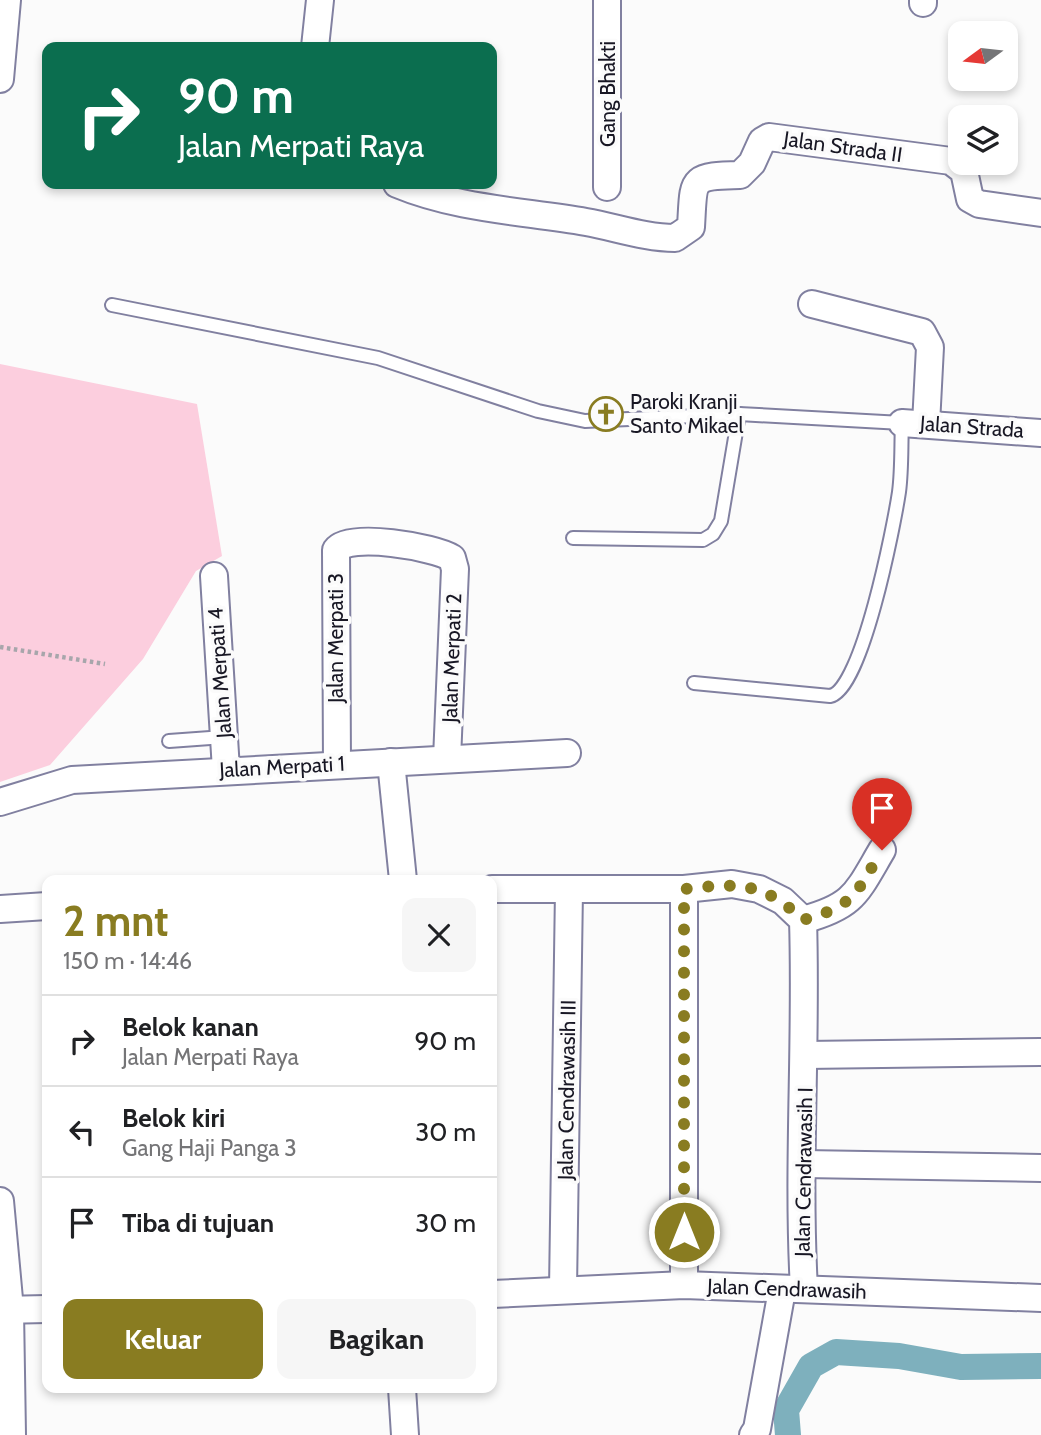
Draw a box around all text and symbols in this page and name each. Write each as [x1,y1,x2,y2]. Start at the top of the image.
north arrow [948,21,1018,91]
map controls [948,21,1018,175]
street label: Gang Bhakti [595,41,620,147]
text: 90 m [178,66,294,125]
icon: right [63,70,154,161]
button: layers [948,105,1018,175]
text: Jalan Merpati Raya [178,126,424,165]
street label: Jalan Strada II [781,126,904,167]
place label: Paroki Kranji Santo Mikael [630,389,744,438]
church icon: Paroki Kranji Santo Mikael [587,395,625,433]
street label: Jalan Strada [918,410,1025,443]
street label: Jalan Merpati 3 [323,573,348,704]
street label: Jalan Merpati 2 [437,593,466,724]
street label: Jalan Merpati 4 [202,607,237,740]
street label: Jalan Merpati 1 [218,751,345,782]
pin [852,778,912,850]
icon: arrive [863,789,901,827]
text: 2 mnt [63,895,169,947]
button: close [402,898,476,972]
text: 150 m · 14:46 [63,947,192,975]
street label: Jalan Cendrawasih III [552,1000,581,1181]
text: Belok kanan [122,1011,259,1043]
icon: right [63,1022,101,1060]
text: 90 m [414,1025,476,1057]
text: Jalan Merpati Raya [122,1043,299,1071]
street label: Jalan Cendrawasih I [790,1087,817,1258]
text: Belok kiri [122,1102,225,1134]
icon: left [63,1113,101,1151]
text: 30 m [415,1116,476,1148]
text: Gang Haji Panga 3 [122,1134,297,1162]
position arrow [647,1195,721,1269]
icon: arrive [63,1204,101,1242]
text: Tiba di tujuan [122,1207,274,1239]
text: 30 m [415,1207,476,1239]
street label: Jalan Cendrawasih [706,1273,867,1304]
button: Keluar [63,1299,263,1379]
button: Bagikan [277,1299,476,1379]

